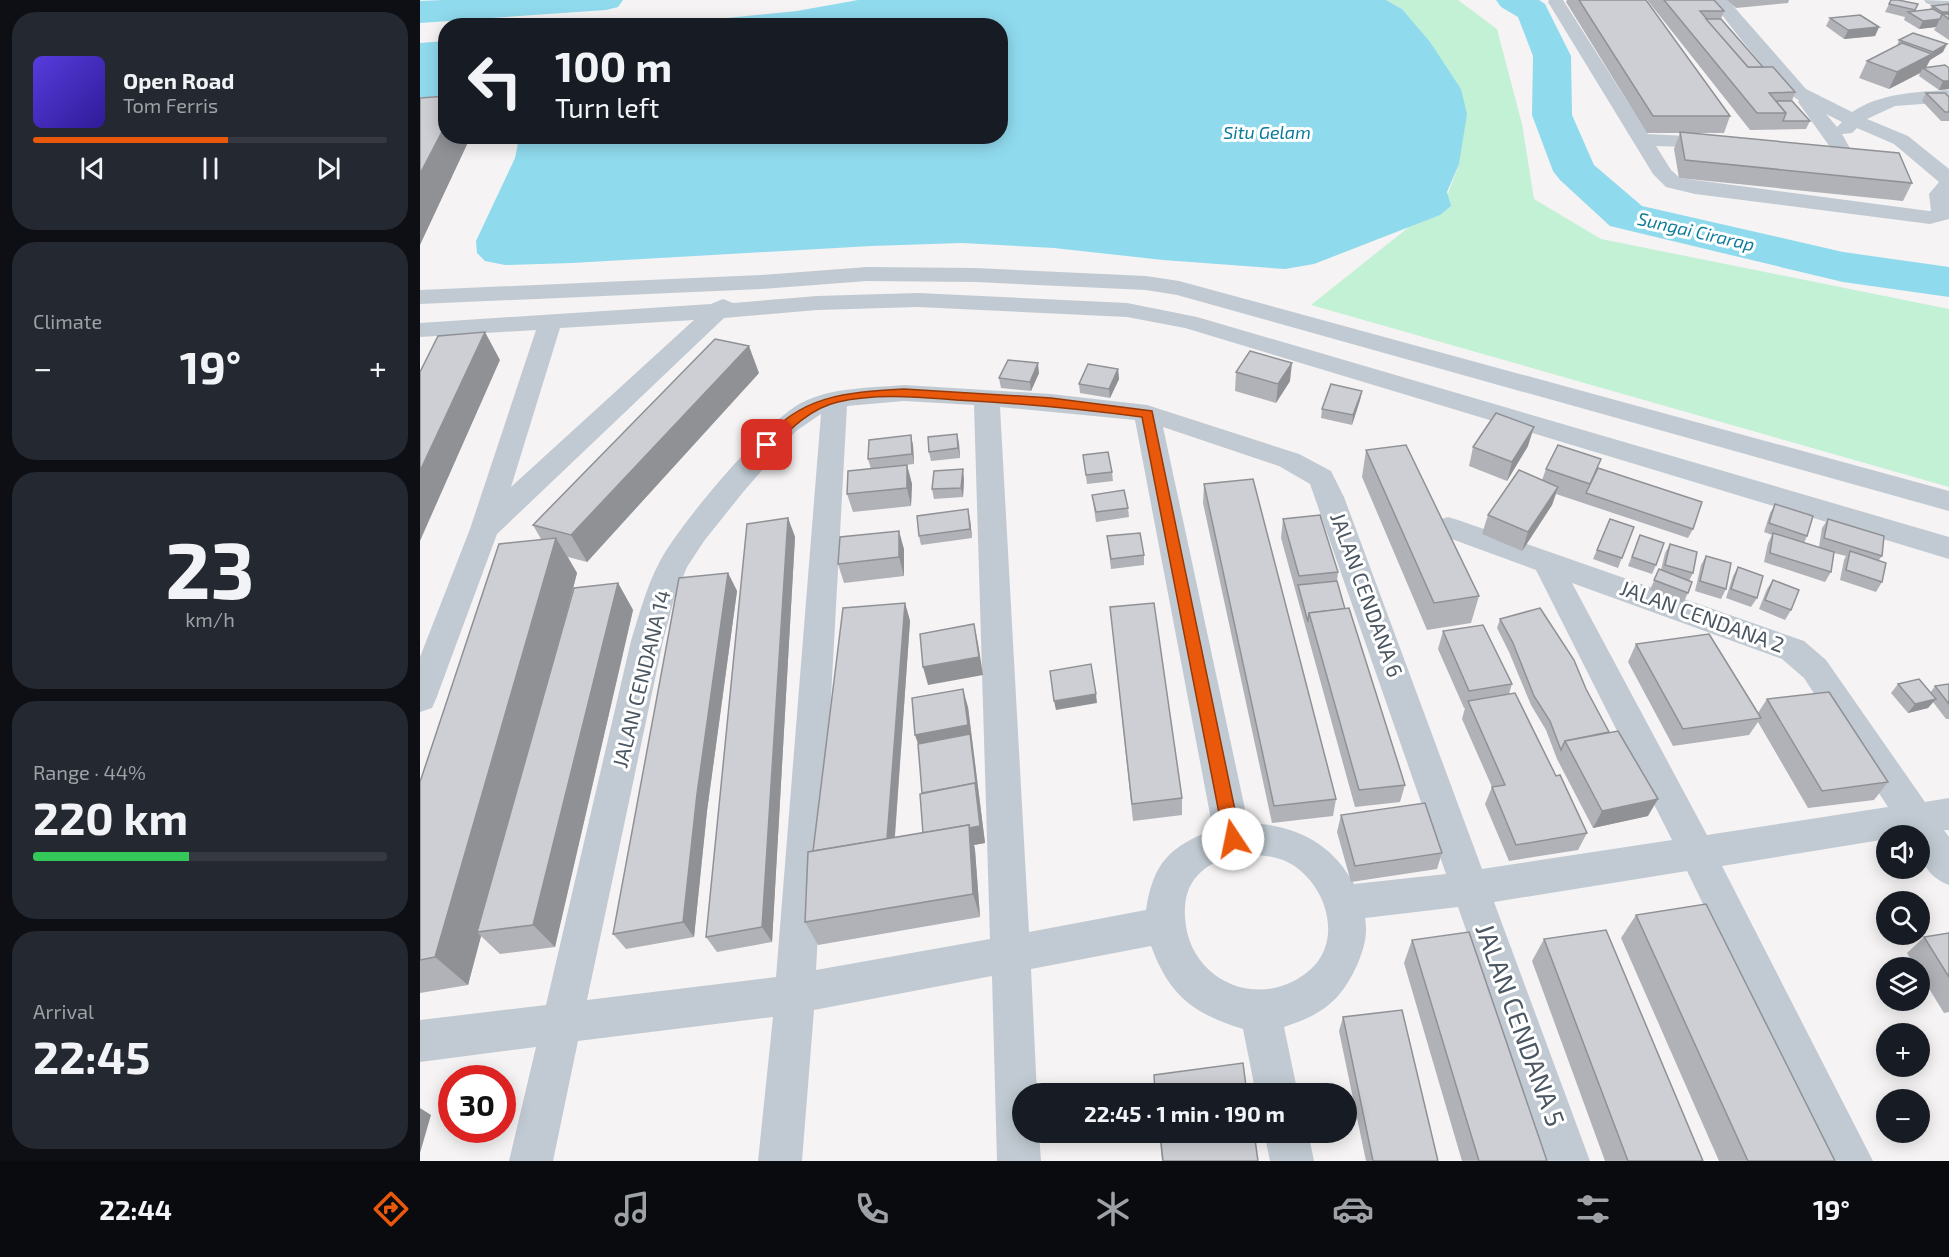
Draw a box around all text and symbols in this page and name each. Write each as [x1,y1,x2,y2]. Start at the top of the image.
text: 100 m [555,40,672,90]
icon: left [456,42,534,120]
text: Open Road [123,67,235,93]
text: Turn left [555,91,659,123]
text: Tom Ferris [123,93,218,117]
water label: Situ Gelam [1223,121,1311,143]
icon: previous [76,152,109,185]
icon: pause [194,152,227,185]
icon: next [312,152,345,185]
water label: Sungai Cirarap [1636,207,1757,255]
text: Climate [33,309,102,333]
text: 19° [180,339,241,393]
text: − [33,347,52,387]
text: + [369,347,387,387]
pin [741,419,792,470]
icon: arrive [750,428,783,461]
street label: JALAN CENDANA 6 [1326,509,1409,680]
text: 23 [165,521,255,615]
street label: JALAN CENDANA 2 [1617,574,1788,657]
street label: JALAN CENDANA 14 [606,587,675,770]
text: km/h [185,607,235,631]
text: Range · 44% [33,760,146,784]
text: 220 km [33,790,188,844]
position arrow [1201,807,1265,871]
map controls [1876,825,1930,1143]
button: sound [1876,825,1930,879]
button: search [1876,891,1930,945]
street label: JALAN CENDANA 5 [1470,919,1572,1130]
button: layers [1876,957,1930,1011]
text: Arrival [33,999,94,1023]
button: + [1876,1023,1930,1077]
text: 22:45 [33,1029,150,1083]
speed limit sign: 30 [438,1065,516,1143]
button: − [1876,1089,1930,1143]
text: 22:45 · 1 min · 190 m [1084,1100,1285,1126]
icon: directions [370,1188,412,1230]
icon: music [611,1188,653,1230]
icon: phone [851,1188,893,1230]
icon: climate [1092,1188,1134,1230]
icon: car [1332,1188,1374,1230]
icon: filters [1572,1188,1614,1230]
text: 22:44 [99,1193,172,1225]
text: 19° [1813,1193,1850,1225]

